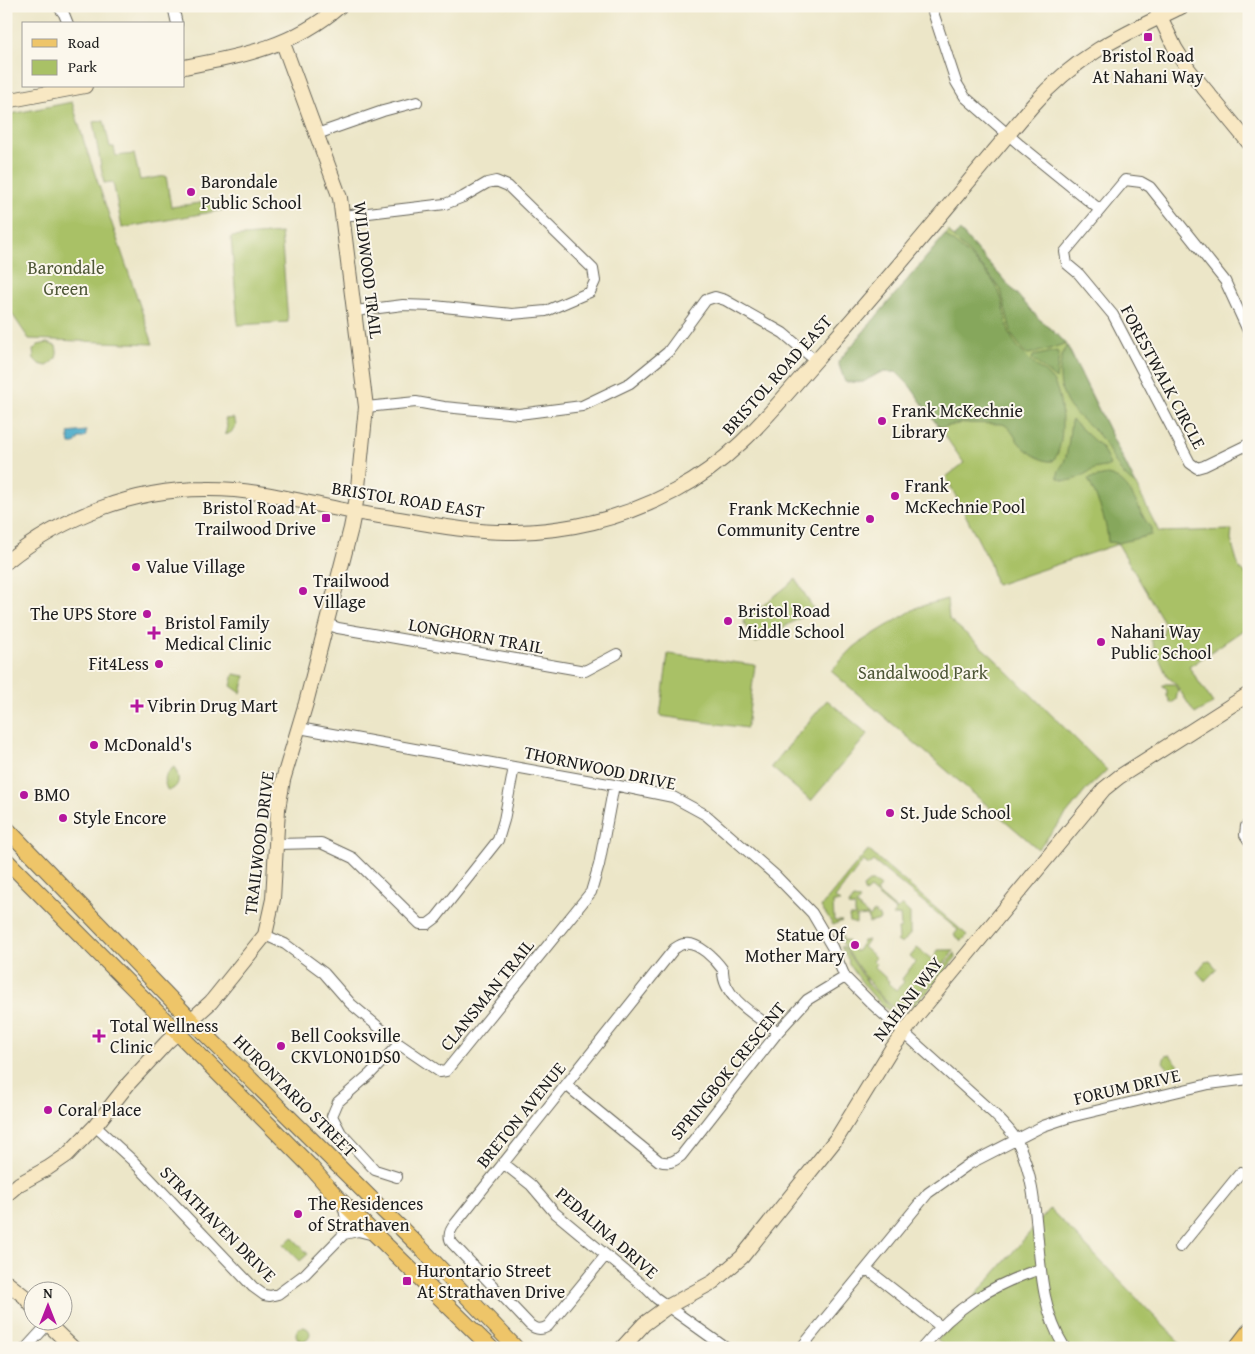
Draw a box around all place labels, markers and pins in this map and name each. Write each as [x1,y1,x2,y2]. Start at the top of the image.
marker: Bristol Road At Nahani Way [1142,31,1154,43]
place label: Bristol Road At Nahani Way [1092,42,1204,90]
place label: Barondale Public School [201,168,302,216]
marker: Barondale Public School [185,186,197,198]
place label: Frank McKechnie Library [892,397,1023,445]
marker: Frank McKechnie Library [876,415,888,427]
place label: Frank McKechnie Pool [905,472,1025,520]
marker: Frank McKechnie Pool [889,490,901,502]
place label: Bristol Road At Trailwood Drive [195,494,317,542]
place label: Frank McKechnie Community Centre [717,495,860,543]
marker: Bristol Road At Trailwood Drive [320,512,332,524]
marker: Frank McKechnie Community Centre [864,513,876,525]
place label: Value Village [146,553,245,580]
marker: Value Village [130,561,142,573]
place label: Trailwood Village [313,567,390,615]
marker: Trailwood Village [297,585,309,597]
place label: Bristol Road Middle School [738,597,845,645]
place label: The UPS Store [30,600,137,627]
marker: The UPS Store [141,608,153,620]
place label: Bristol Family Medical Clinic [165,609,271,657]
marker: Bristol Road Middle School [722,615,734,627]
place label: Nahani Way Public School [1111,618,1212,666]
marker: Bristol Family Medical Clinic [147,626,161,640]
marker: Nahani Way Public School [1095,636,1107,648]
place label: Fit4Less [89,650,149,677]
marker: Fit4Less [153,658,165,670]
place label: Vibrin Drug Mart [147,692,278,719]
marker: Vibrin Drug Mart [131,700,143,712]
place label: McDonald's [104,731,192,758]
marker: McDonald's [88,739,100,751]
place label: BMO [34,781,70,808]
marker: BMO [18,789,30,801]
place label: St. Jude School [900,799,1011,826]
place label: Style Encore [73,804,167,831]
marker: St. Jude School [884,807,896,819]
marker: Style Encore [57,812,69,824]
place label: Statue Of Mother Mary [745,921,847,969]
marker: Statue Of Mother Mary [849,939,861,951]
place label: Total Wellness Clinic [110,1012,218,1060]
place label: Bell Cooksville CKVLON01DS0 [291,1022,401,1070]
marker: Total Wellness Clinic [92,1029,106,1043]
marker: Bell Cooksville CKVLON01DS0 [275,1040,287,1052]
place label: Coral Place [58,1096,141,1123]
marker: Coral Place [42,1104,54,1116]
place label: The Residences of Strathaven [308,1190,423,1238]
marker: The Residences of Strathaven [292,1208,304,1220]
place label: Hurontario Street At Strathaven Drive [417,1257,565,1305]
marker: Hurontario Street At Strathaven Drive [401,1275,413,1287]

